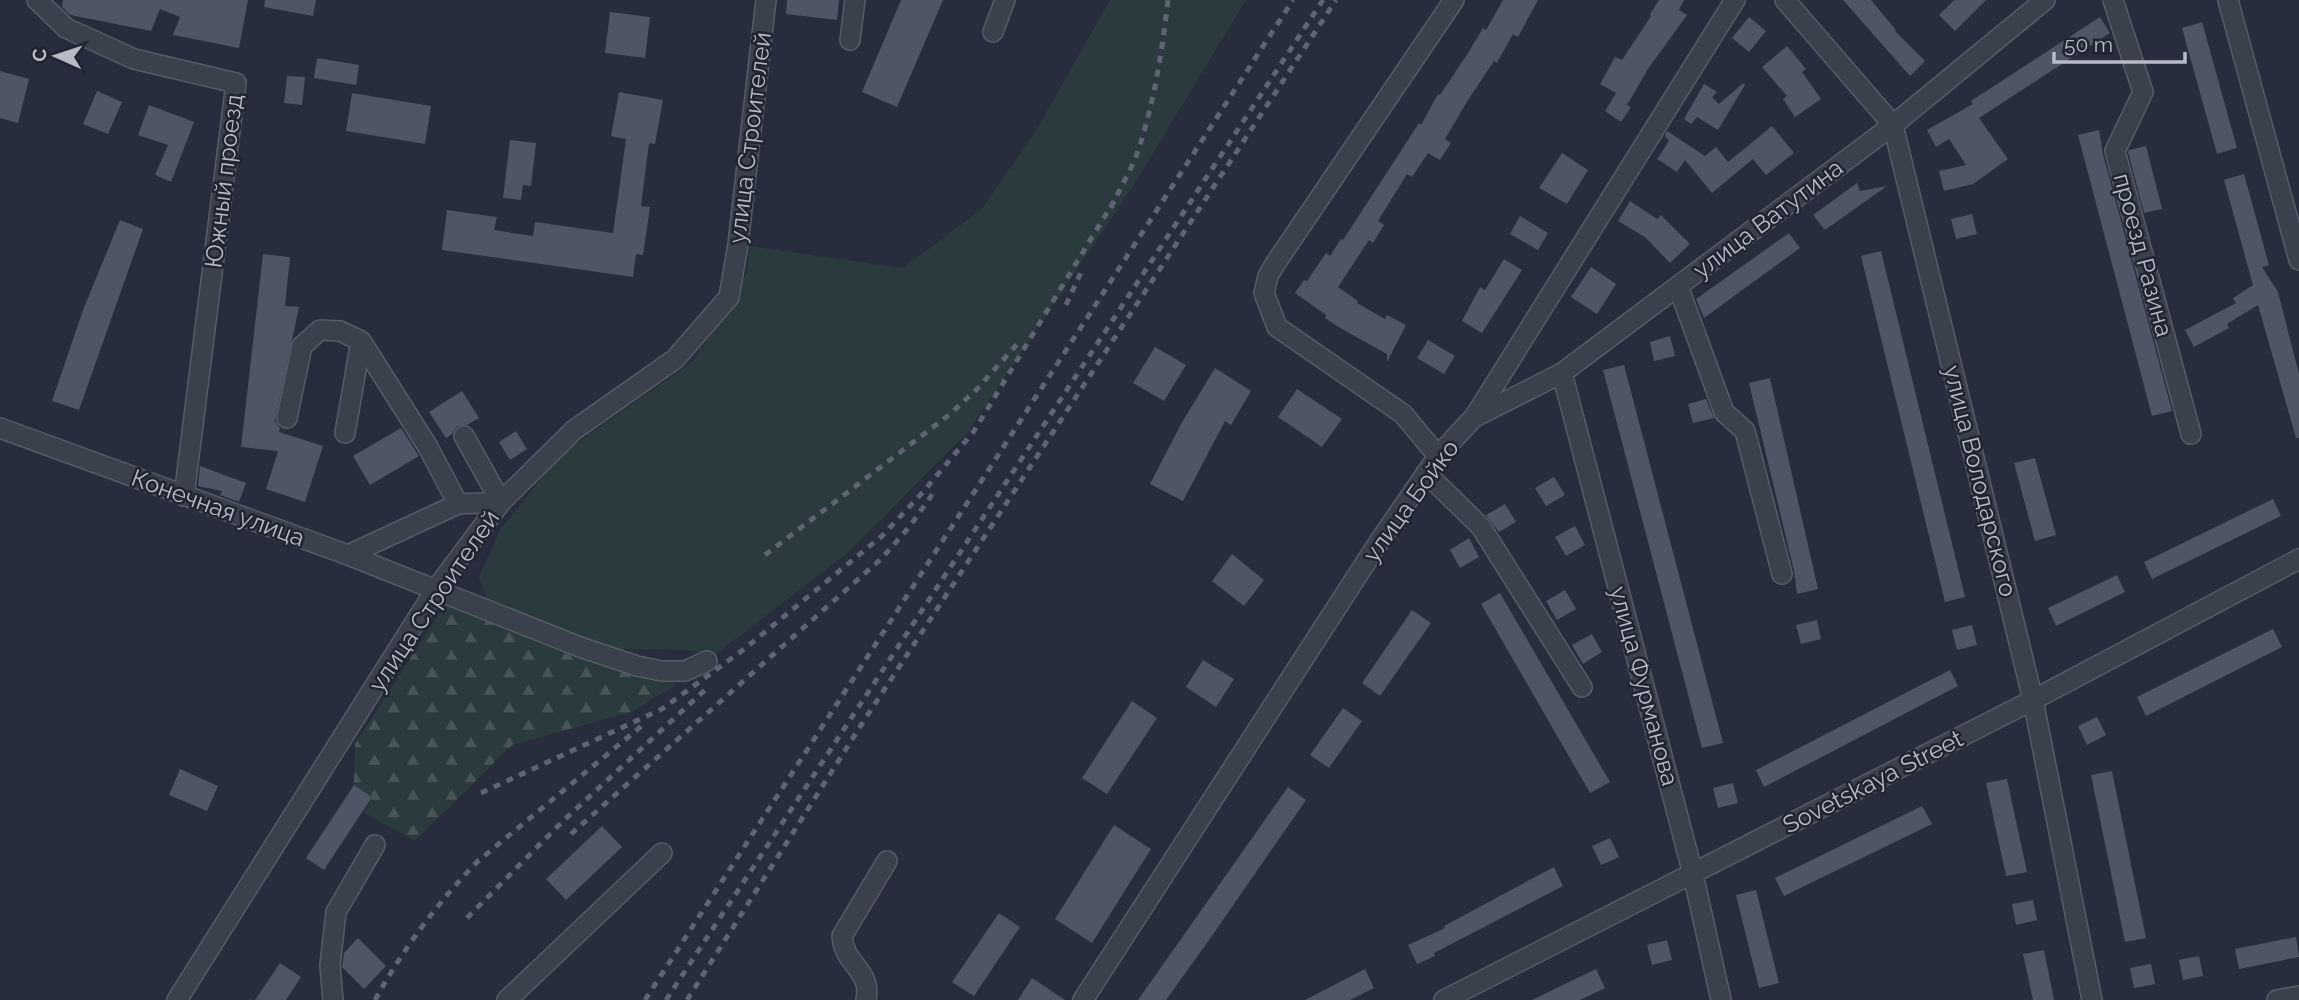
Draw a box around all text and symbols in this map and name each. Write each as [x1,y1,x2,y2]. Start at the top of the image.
north arrow [21,21,91,91]
scale bar [2054,21,2185,65]
street label: улица Строителей [722,31,777,245]
text: 50 m [2064,32,2113,57]
text: С [28,48,50,62]
street label: Южный проезд [198,92,249,269]
street label: улица Ватутина [1687,153,1848,284]
street label: проезд Разина [2108,170,2179,340]
street label: улица Володарского [1938,362,2023,600]
street label: улица Бойко [1356,434,1465,568]
street label: Конечная улица [128,463,309,552]
street label: улица Строителей [362,504,505,697]
street label: улица Фурманова [1604,583,1685,789]
street label: Sovetskaya Street [1778,724,1968,839]

